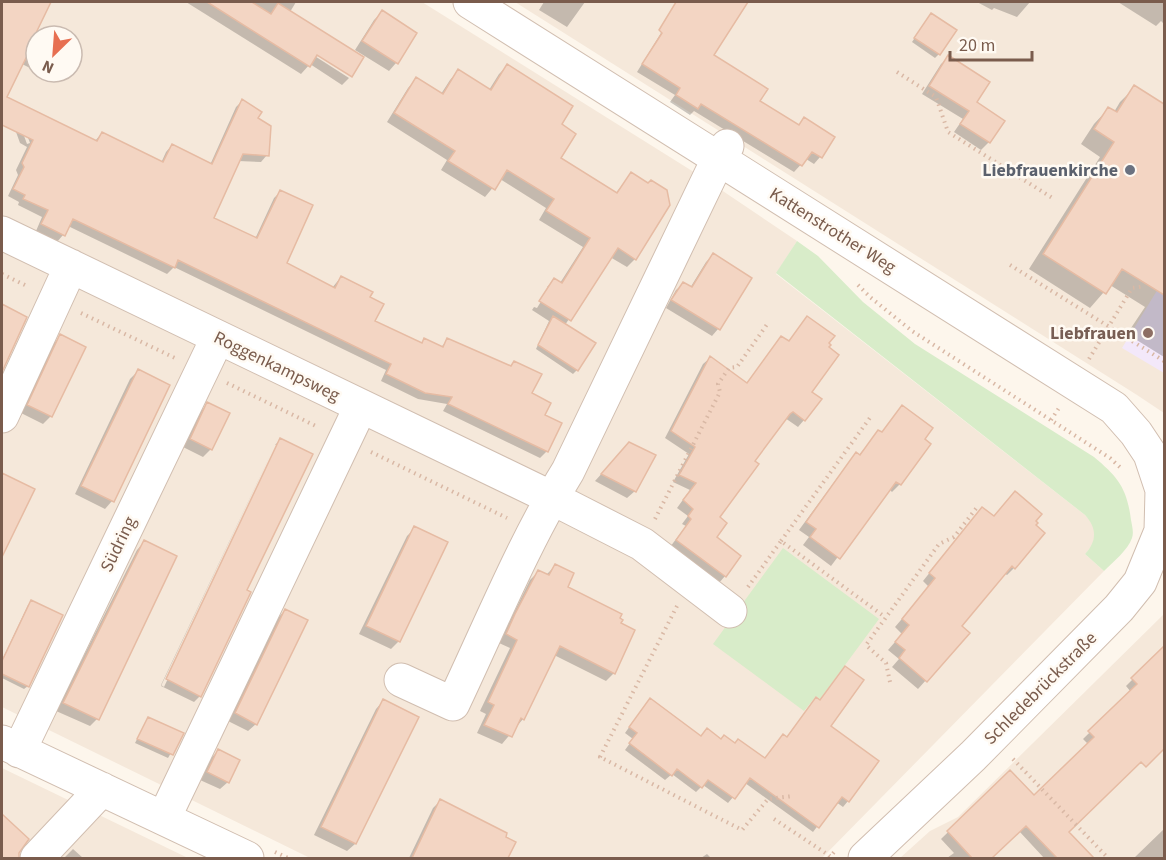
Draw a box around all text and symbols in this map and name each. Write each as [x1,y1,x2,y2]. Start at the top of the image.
north arrow [24,24,84,84]
scale bar [950,24,1032,62]
text: 20 m [959,33,995,58]
text: N [39,54,58,79]
place label: Liebfrauenkirche [982,158,1118,183]
marker: Liebfrauenkirche [1123,163,1137,177]
street label: Kattenstrother Weg [765,181,901,279]
place label: Liebfrauen [1050,321,1136,346]
street label: Roggenkampsweg [210,325,344,408]
marker: Liebfrauen [1141,326,1155,340]
street label: Südring [94,512,143,576]
street label: Schledebrückstraße [978,626,1102,750]

